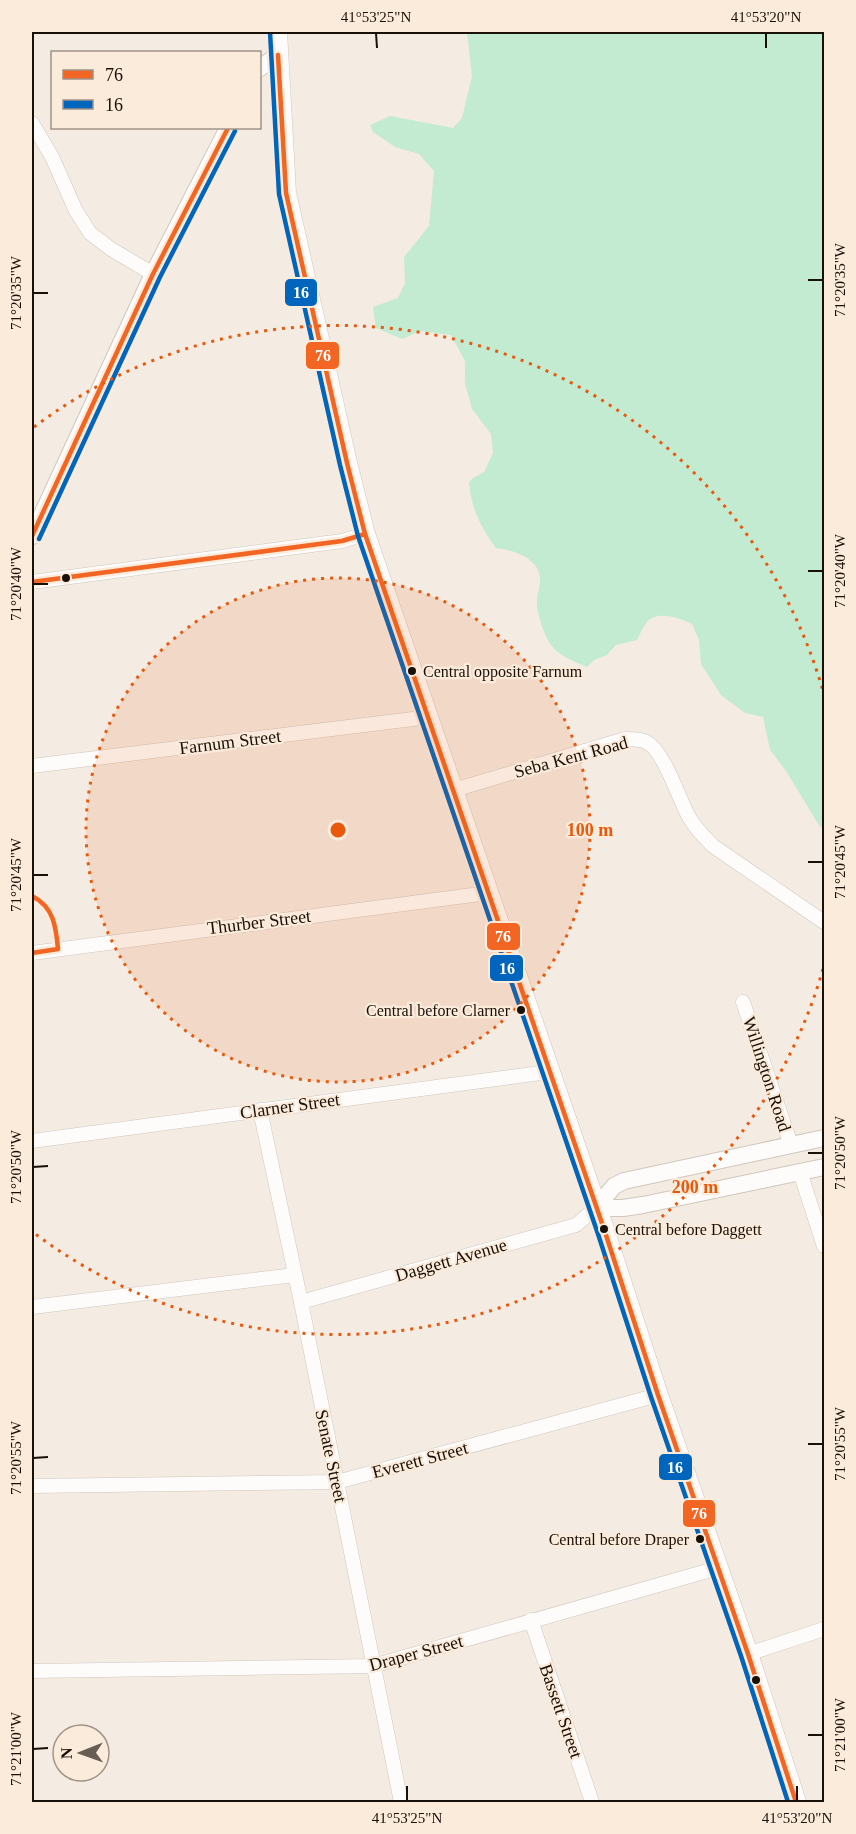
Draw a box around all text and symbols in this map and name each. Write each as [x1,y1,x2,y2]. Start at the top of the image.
text: 41°53'25"N [341,9,411,25]
text: 41°53'20"N [731,9,801,25]
legend [51,51,261,129]
text: 76 [105,65,123,85]
text: 16 [105,95,123,115]
text: 71°20'35"W [832,242,848,317]
text: 71°20'35"W [8,255,24,330]
line badge: 16 [284,278,318,307]
text: 16 [293,284,309,301]
line badge: 76 [305,341,340,370]
text: 76 [315,347,331,364]
text: 71°20'40"W [832,533,848,608]
text: 71°20'40"W [8,546,24,621]
unlabelled marker [60,572,72,584]
place label: Central opposite Farnum [423,663,583,681]
marker: Central opposite Farnum [406,665,418,677]
street label: Farnum Street [178,726,282,758]
street label: Seba Kent Road [512,732,630,782]
centre of rings [328,820,348,840]
text: 100 m [567,820,613,840]
text: 71°20'45"W [832,824,848,899]
text: 71°20'45"W [8,837,24,912]
street label: Thurber Street [206,906,312,938]
line badge: 76 [486,922,521,951]
text: 76 [495,928,511,945]
line badge: 16 [489,954,524,982]
text: 16 [499,960,515,977]
place label: Central before Clarner [366,1002,511,1019]
marker: Central before Clarner [515,1004,527,1016]
street label: Willington Road [739,1014,795,1134]
street label: Clarner Street [239,1089,341,1123]
text: 71°20'50"W [832,1115,848,1190]
text: 71°20'50"W [8,1129,24,1204]
text: 200 m [672,1177,718,1197]
place label: Central before Daggett [615,1221,762,1239]
marker: Central before Daggett [598,1223,610,1235]
street label: Daggett Avenue [393,1235,509,1285]
text: 71°20'55"W [832,1406,848,1481]
street label: Senate Street [311,1408,351,1504]
text: 71°20'55"W [8,1420,24,1495]
street label: Everett Street [370,1438,470,1482]
line badge: 16 [658,1453,693,1481]
text: 16 [667,1459,683,1476]
line badge: 76 [682,1499,716,1528]
text: 76 [691,1505,707,1522]
place label: Central before Draper [549,1531,690,1549]
marker: Central before Draper [694,1533,706,1545]
street label: Draper Street [367,1631,465,1675]
street label: Bassett Street [536,1661,586,1761]
unlabelled marker [750,1674,762,1686]
text: 71°21'00"W [832,1697,848,1772]
text: 71°21'00"W [8,1711,24,1786]
north arrow [51,1723,111,1783]
text: N [58,1747,75,1759]
text: 41°53'25"N [372,1810,442,1826]
text: 41°53'20"N [762,1810,832,1826]

